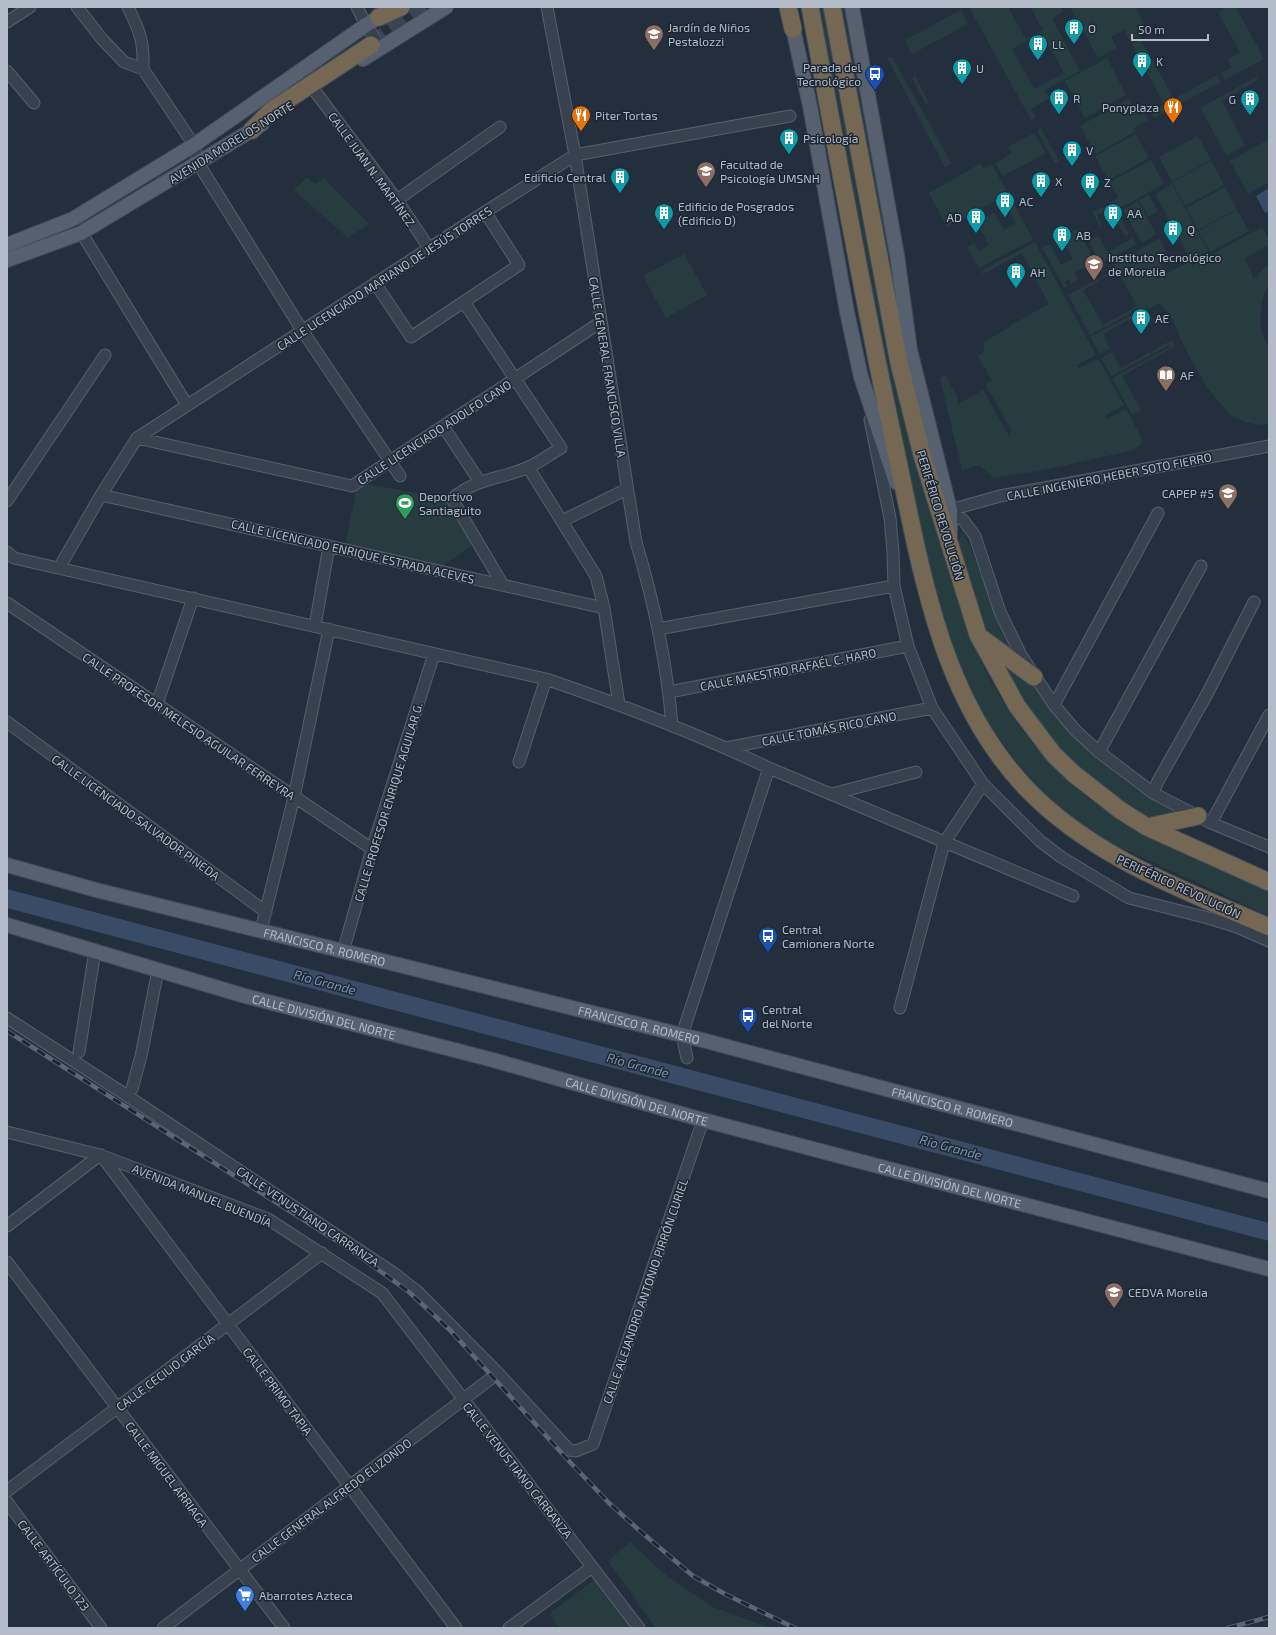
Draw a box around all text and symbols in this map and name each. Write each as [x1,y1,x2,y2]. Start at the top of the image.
scale bar [1132,16,1208,42]
building icon: O [1063,17,1085,45]
place label: Jardín de Niños Pestalozzi [668,20,750,48]
place label: O [1088,21,1096,35]
text: 50 m [1138,22,1165,36]
school or university icon: Jardín de Niños Pestalozzi [643,23,665,51]
building icon: LL [1027,33,1049,61]
place label: LL [1052,37,1064,51]
building icon: K [1131,50,1153,78]
place label: K [1156,54,1163,68]
building icon: U [951,57,973,85]
place label: Parada del Tecnológico [797,60,861,88]
place label: U [976,61,984,75]
bus stop icon: Parada del Tecnológico [864,63,886,91]
building icon: R [1048,87,1070,115]
building icon: G [1239,88,1261,116]
place label: R [1073,91,1080,105]
place label: G [1228,92,1236,106]
restaurant icon: Ponyplaza [1162,96,1184,124]
street label: AVENIDA MORELOS NORTE [166,98,296,186]
place label: Ponyplaza [1102,100,1159,114]
restaurant icon: Piter Tortas [570,104,592,132]
place label: Piter Tortas [595,108,658,122]
street label: CALLE JUAN N. MARTÍNEZ [326,109,418,229]
building icon: Psicología [778,127,800,155]
place label: Psicología [803,131,858,145]
building icon: V [1061,139,1083,167]
place label: V [1086,143,1094,157]
place label: Facultad de Psicología UMSNH [720,157,820,185]
school or university icon: Facultad de Psicología UMSNH [695,160,717,188]
building icon: Edificio Central [609,166,631,194]
place label: Edificio Central [524,170,606,184]
building icon: X [1030,170,1052,198]
building icon: Z [1079,171,1101,199]
place label: X [1055,174,1063,188]
place label: Z [1104,175,1111,189]
building icon: AC [994,190,1016,218]
place label: AC [1019,194,1033,208]
place label: Edificio de Posgrados (Edificio D) [678,199,794,227]
building icon: Edificio de Posgrados (Edificio D) [653,202,675,230]
building icon: AA [1102,202,1124,230]
street label: CALLE LICENCIADO MARIANO DE JESÚS TORRES [274,203,494,353]
building icon: AD [965,206,987,234]
place label: AA [1127,206,1142,220]
place label: AD [947,210,962,224]
building icon: Q [1162,218,1184,246]
place label: Q [1187,222,1195,237]
building icon: AB [1051,224,1073,252]
place label: AB [1076,228,1091,242]
place label: Instituto Tecnológico de Morelia [1108,250,1222,278]
school or university icon: Instituto Tecnológico de Morelia [1083,253,1105,281]
building icon: AH [1005,261,1027,289]
place label: AH [1030,265,1045,279]
street label: CALLE GENERAL FRANCISCO VILLA [587,276,629,459]
building icon: AE [1130,307,1152,335]
place label: AE [1155,311,1169,325]
library icon: AF [1155,364,1177,392]
place label: AF [1180,368,1194,382]
street label: CALLE LICENCIADO ADOLFO CANO [354,377,514,487]
street label: PERIFÉRICO REVOLUCIÓN [915,448,967,582]
street label: CALLE INGENIERO HEBER SOTO FIERRO [1005,449,1213,503]
school or university icon: CAPEP #5 [1217,482,1239,510]
place label: CAPEP #5 [1162,486,1214,500]
place label: Deportivo Santiaguito [419,489,482,517]
sports icon: Deportivo Santiaguito [394,492,416,520]
street label: CALLE LICENCIADO ENRIQUE ESTRADA ACEVES [230,516,476,587]
street label: CALLE MAESTRO RAFAÉL C. HARO [699,645,877,693]
street label: CALLE PROFESOR MELESIO AGUILAR FERREYRA [80,649,298,803]
street label: CALLE PROFESOR ENRIQUE AGUILAR G. [351,701,426,904]
street label: CALLE TOMÁS RICO CANO [761,708,897,748]
street label: CALLE LICENCIADO SALVADOR PINEDA [49,751,223,883]
street label: PERIFÉRICO REVOLUCIÓN [1115,851,1243,921]
place label: Central Camionera Norte [782,922,874,950]
street label: FRANCISCO R. ROMERO [262,925,387,968]
bus stop icon: Central Camionera Norte [757,925,779,953]
water label: Río Grande [292,966,358,998]
street label: CALLE DIVISIÓN DEL NORTE [251,991,397,1042]
place label: Central del Norte [762,1002,812,1030]
street label: FRANCISCO R. ROMERO [577,1003,702,1046]
bus stop icon: Central del Norte [737,1005,759,1033]
water label: Río Grande [605,1049,671,1081]
street label: CALLE DIVISIÓN DEL NORTE [564,1074,710,1128]
street label: FRANCISCO R. ROMERO [890,1084,1015,1130]
water label: Río Grande [918,1131,984,1163]
street label: CALLE DIVISIÓN DEL NORTE [877,1159,1023,1211]
street label: AVENIDA MANUEL BUENDÍA [130,1161,274,1230]
street label: CALLE VENUSTIANO CARRANZA [234,1163,382,1269]
street label: CALLE ALEJANDRO ANTONIO PIRRÓN CURIEL [600,1176,690,1406]
school or university icon: CEDVA Morelia [1103,1281,1125,1309]
place label: CEDVA Morelia [1128,1285,1208,1299]
street label: CALLE CECILIO GARCÍA [113,1330,217,1414]
street label: CALLE PRIMO TAPIA [240,1344,316,1438]
street label: CALLE VENUSTIANO CARRANZA [460,1399,576,1541]
street label: CALLE MIGUEL ARRIAGA [123,1419,211,1530]
street label: CALLE GENERAL ALFREDO ELIZONDO [248,1435,414,1565]
street label: CALLE ARTÍCULO 123 [15,1517,93,1613]
supermarket icon: Abarrotes Azteca [234,1584,256,1612]
place label: Abarrotes Azteca [259,1588,353,1602]

